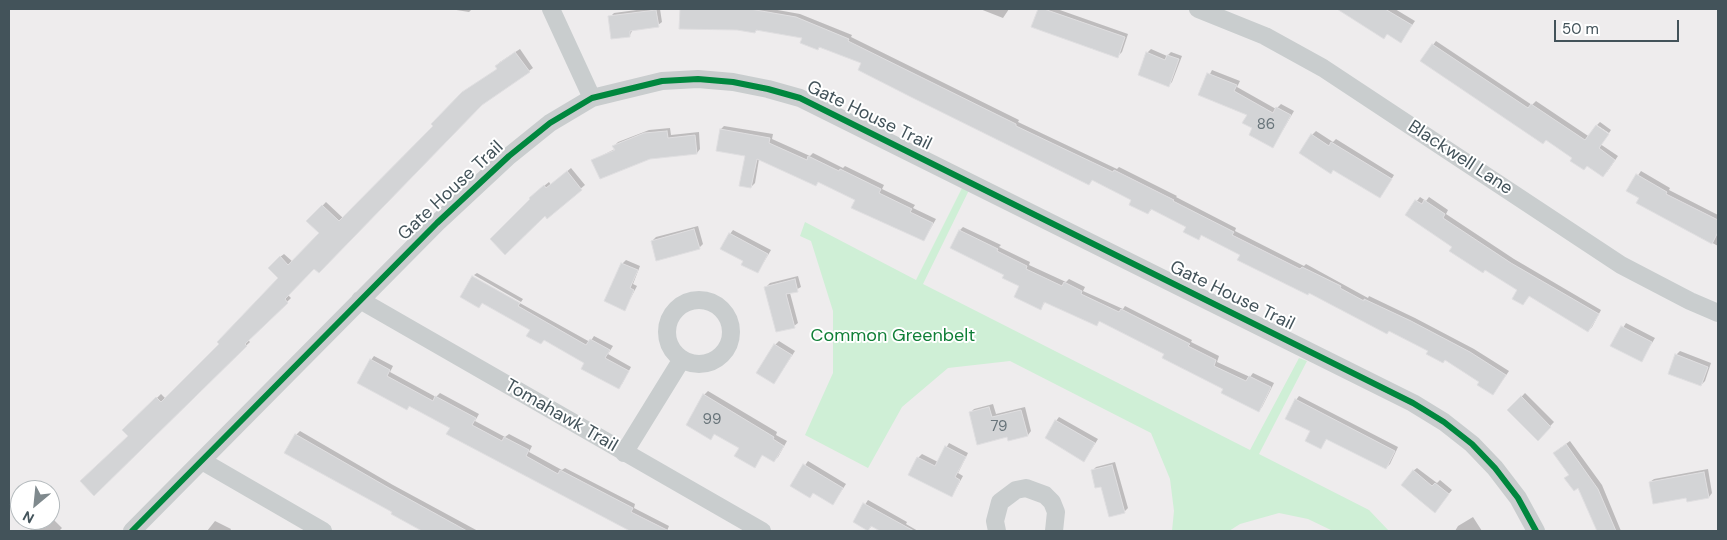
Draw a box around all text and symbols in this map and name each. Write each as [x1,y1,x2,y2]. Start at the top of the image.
scale bar [1557,10,1682,42]
text: 50 m [1562,19,1599,39]
street label: Gate House Trail [803,76,935,156]
house number: 86 [1257,116,1275,134]
street label: Blackwell Lane [1404,116,1516,200]
street label: Gate House Trail [394,137,508,245]
street label: Gate House Trail [1166,256,1298,336]
park label: Common Greenbelt [811,325,975,347]
street label: Tomahawk Trail [501,375,621,457]
house number: 99 [703,411,721,429]
house number: 79 [990,418,1008,436]
north arrow [10,480,60,530]
text: N [20,507,37,528]

